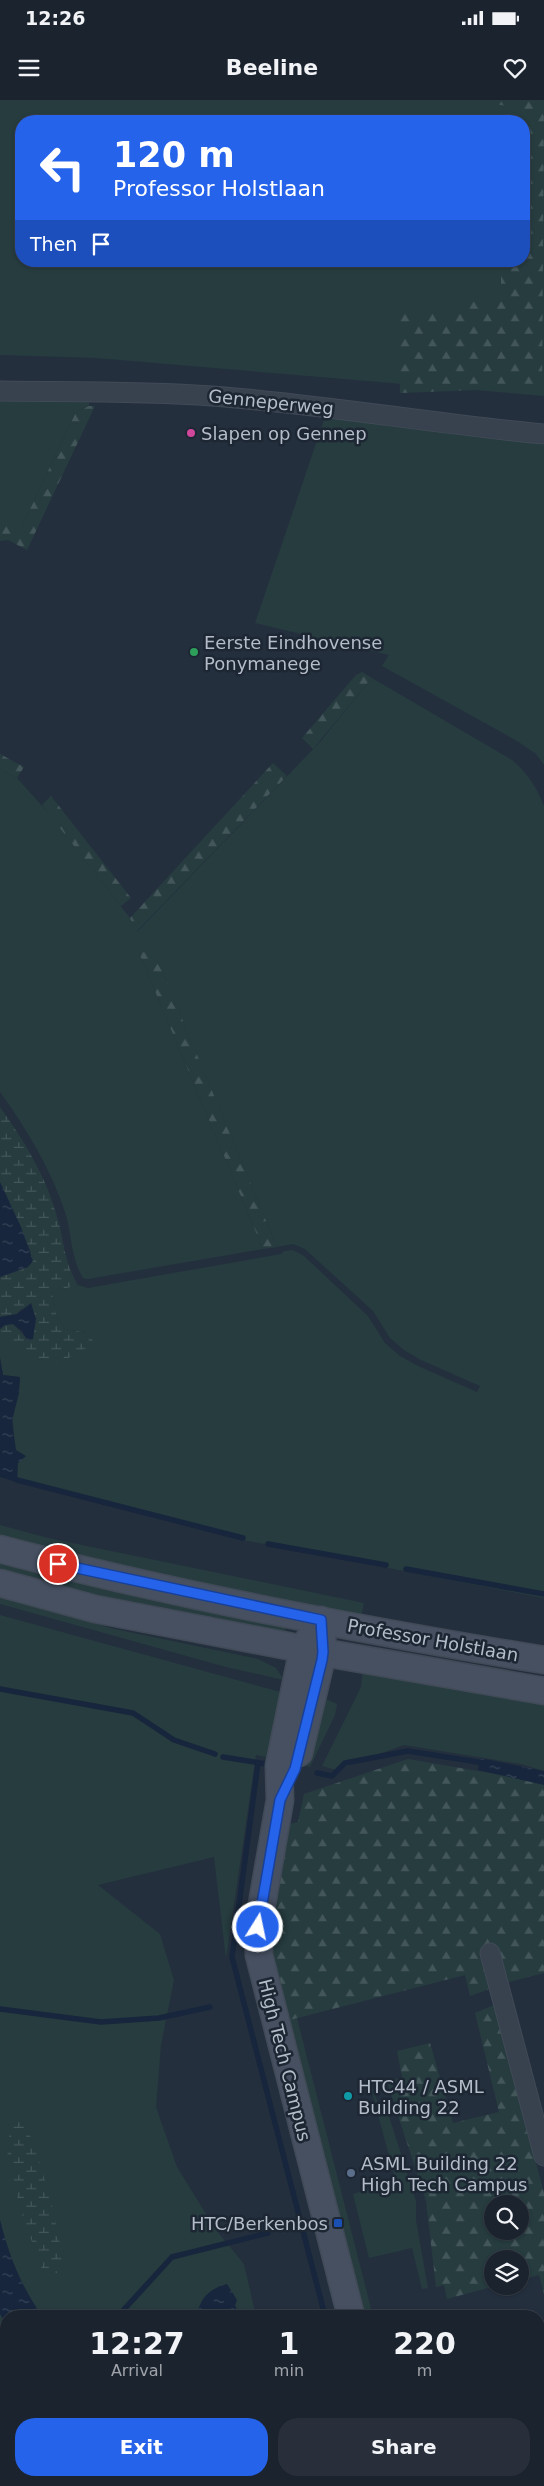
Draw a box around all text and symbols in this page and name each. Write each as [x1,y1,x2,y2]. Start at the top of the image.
text: 12:26 [25,7,85,29]
icon: menu [15,54,43,82]
icon: heart [501,54,529,82]
text: Beeline [226,55,318,80]
icon: left [30,135,95,200]
text: 120 m [113,135,235,175]
text: Professor Holstlaan [113,176,325,201]
icon: arrive [87,230,115,258]
text: Then [30,233,77,255]
street label: Genneperweg [207,385,335,419]
place label: Slapen op Gennep [201,423,367,444]
marker: Slapen op Gennep [185,427,197,439]
place label: Eerste Eindhovense Ponymanege [204,632,382,674]
marker: Eerste Eindhovense Ponymanege [188,646,200,658]
pin [37,1543,79,1585]
icon: arrive [44,1550,72,1578]
street label: Professor Holstlaan [346,1615,520,1665]
position arrow [231,1900,283,1952]
street label: High Tech Campus [255,1977,315,2143]
place label: HTC44 / ASML Building 22 [358,2076,484,2118]
marker: HTC44 / ASML Building 22 [342,2090,354,2102]
place label: ASML Building 22 High Tech Campus [361,2153,527,2195]
marker: ASML Building 22 High Tech Campus [345,2167,357,2179]
map controls [484,2195,529,2295]
button: search [484,2195,529,2240]
place label: HTC/Berkenbos [191,2213,328,2234]
marker: HTC/Berkenbos [332,2217,344,2229]
button: layers [484,2250,529,2295]
text: 12:27 [89,2326,185,2361]
text: 1 [278,2326,299,2361]
text: 220 [393,2326,456,2361]
text: Arrival [111,2361,163,2380]
text: min [274,2361,304,2380]
text: m [417,2361,432,2380]
button: Exit [15,2418,268,2476]
button: Share [278,2418,530,2476]

